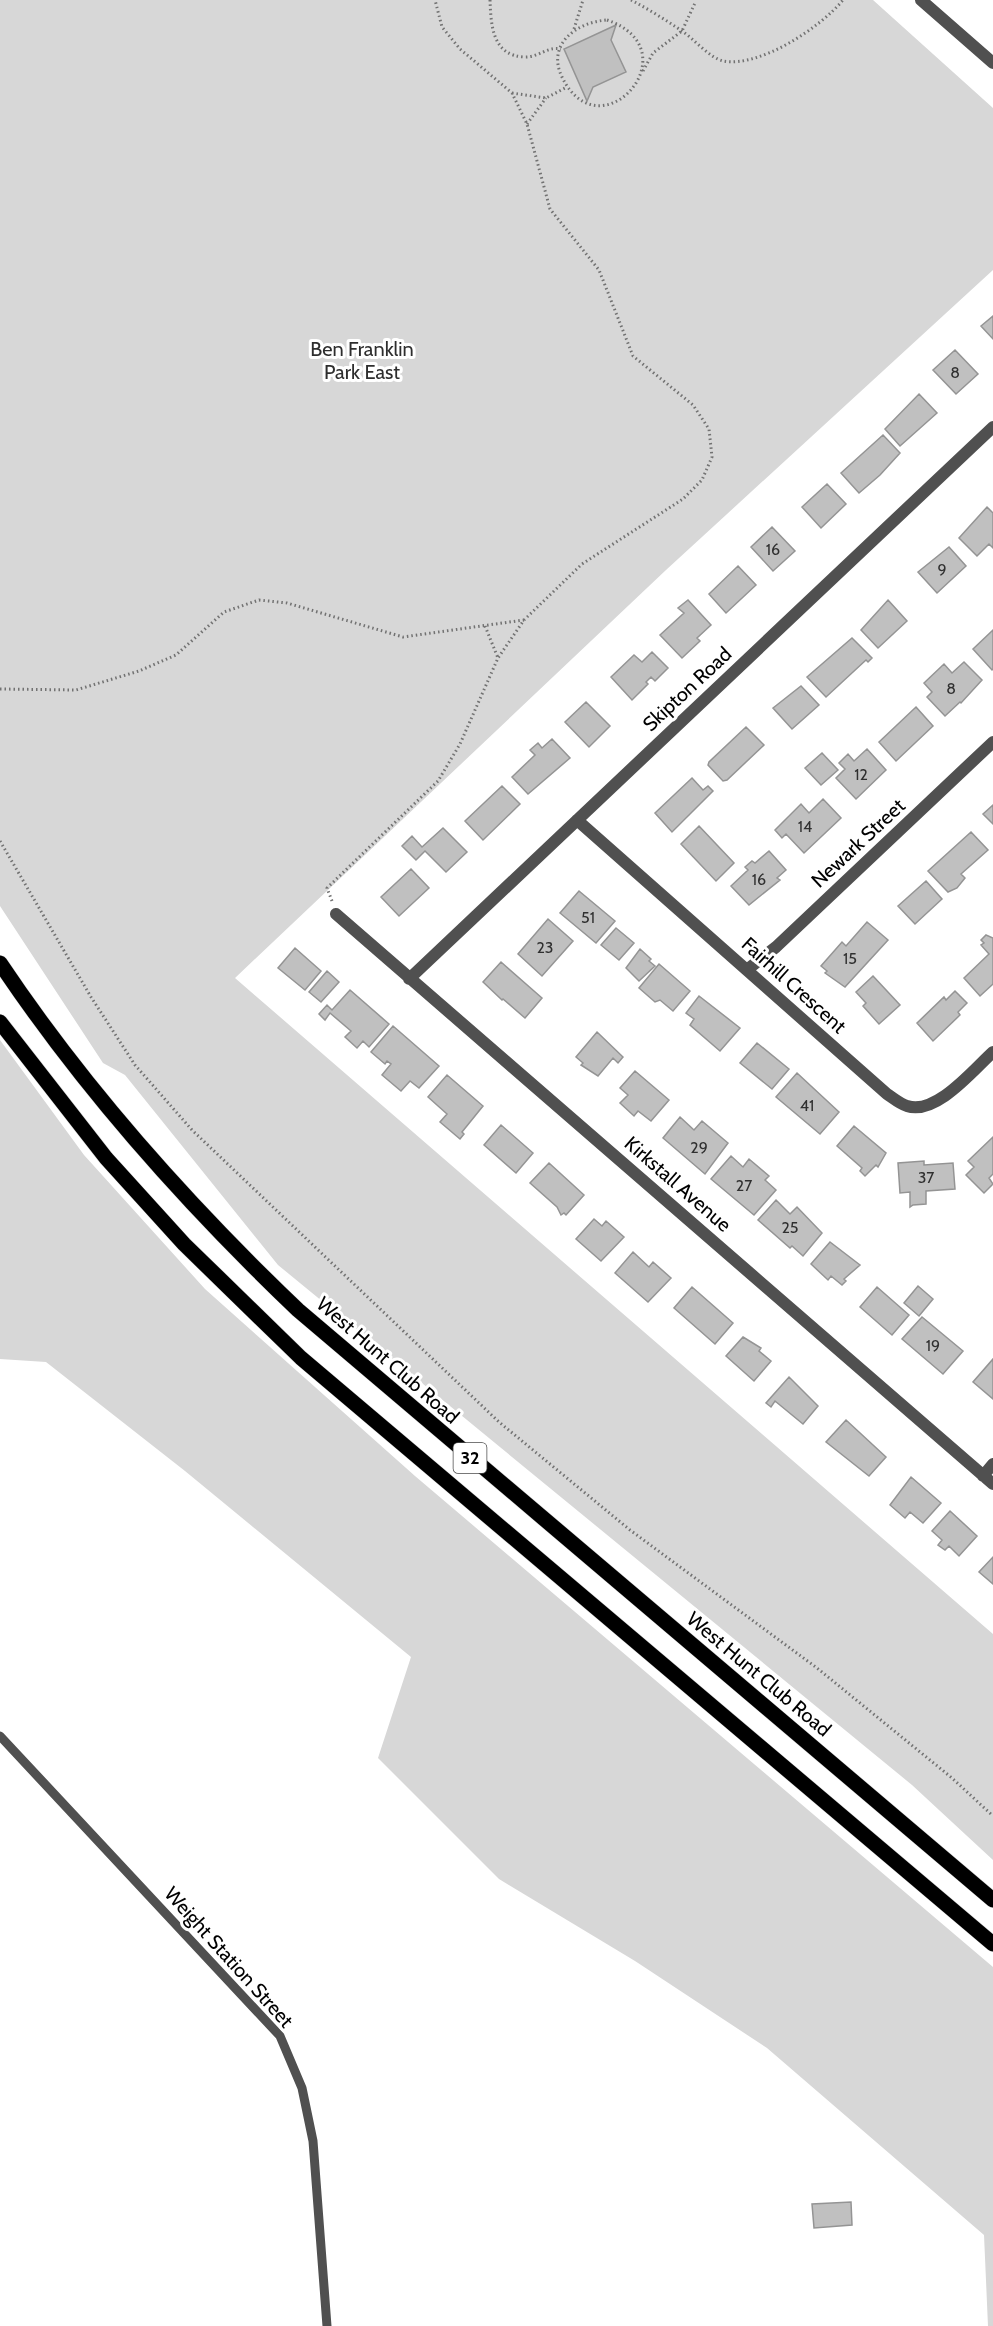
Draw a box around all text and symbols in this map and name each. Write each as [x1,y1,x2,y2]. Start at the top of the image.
park label: Ben Franklin Park East [310,337,414,384]
house number: 8 [950,363,960,382]
house number: 16 [766,540,780,559]
house number: 9 [937,560,947,579]
street label: Skipton Road [638,642,736,736]
house number: 8 [946,679,956,698]
house number: 12 [854,765,868,784]
street label: Newark Street [806,793,910,892]
house number: 14 [798,817,812,836]
house number: 16 [752,870,766,889]
house number: 51 [581,908,595,927]
street label: Fairhill Crescent [737,932,851,1038]
house number: 23 [536,938,554,957]
house number: 15 [843,949,857,968]
house number: 41 [800,1096,814,1115]
street label: Kirkstall Avenue [620,1131,736,1237]
house number: 29 [690,1138,708,1157]
house number: 37 [918,1168,934,1187]
house number: 27 [736,1176,752,1195]
house number: 25 [781,1218,799,1237]
street label: West Hunt Club Road [312,1292,464,1428]
house number: 19 [926,1336,940,1355]
road number: 32 [454,1443,486,1473]
street label: West Hunt Club Road [682,1607,836,1741]
street label: Weight Station Street [159,1882,299,2033]

